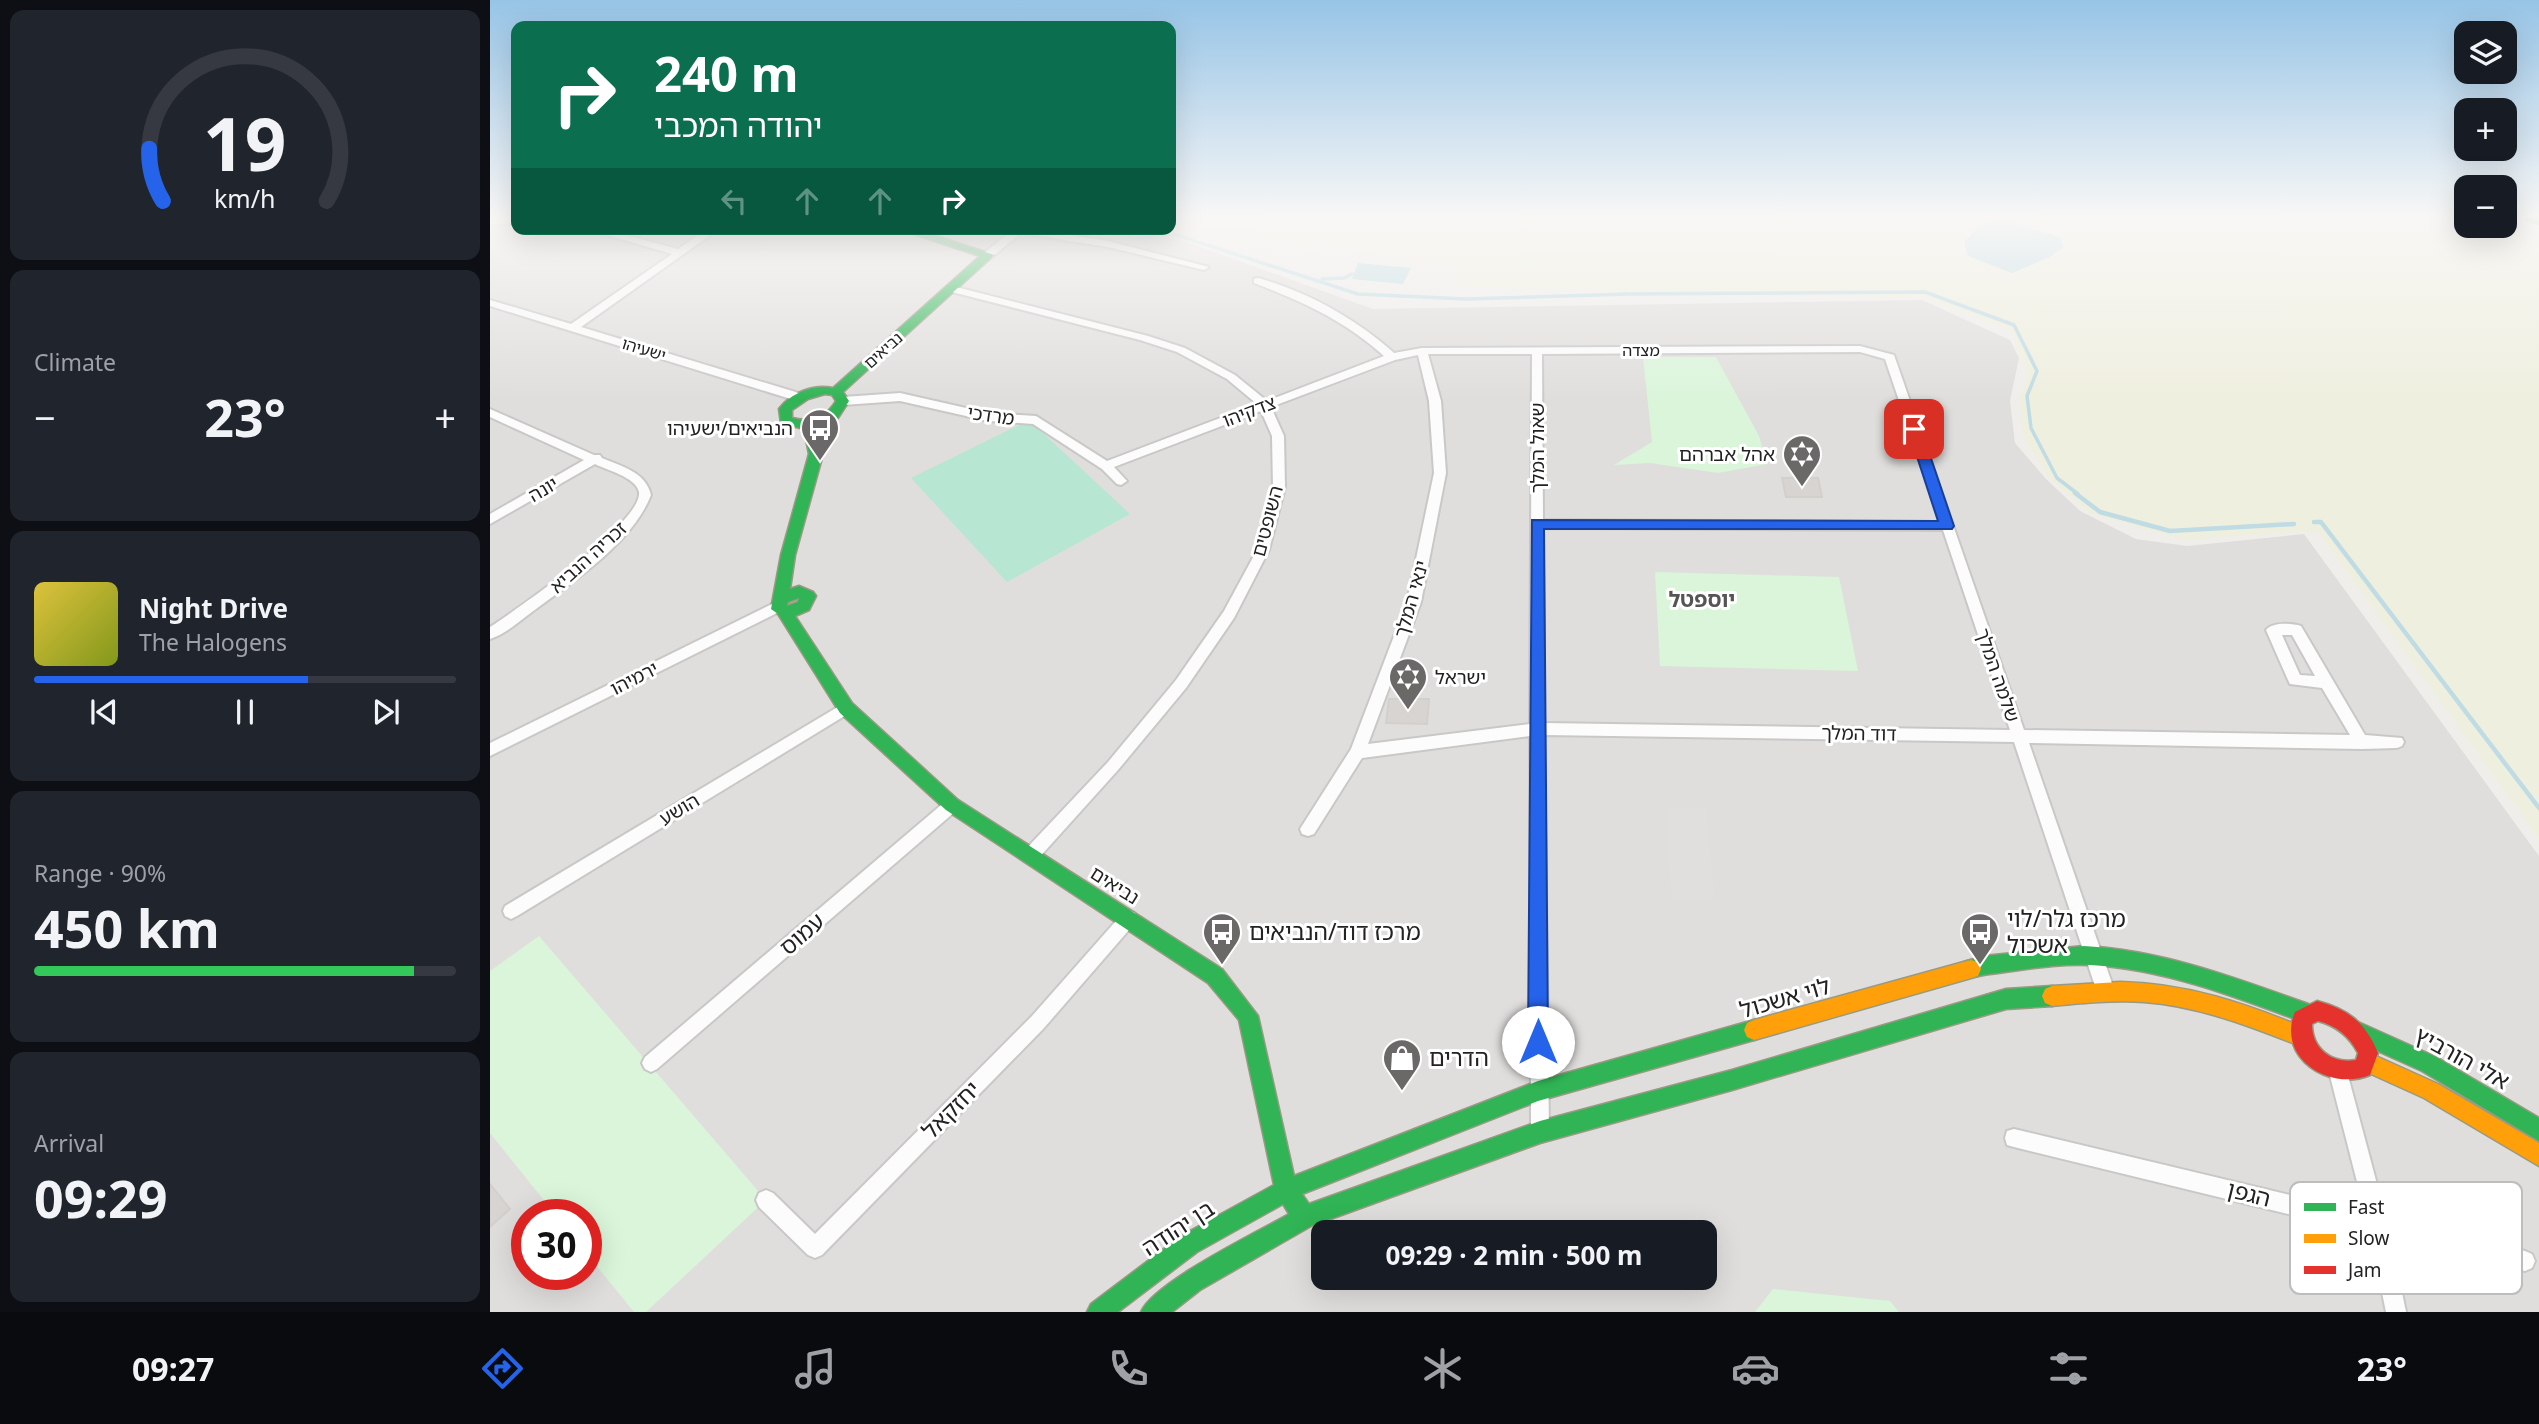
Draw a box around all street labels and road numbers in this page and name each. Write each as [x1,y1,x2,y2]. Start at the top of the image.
street label: נביאים [859,327,907,373]
street label: ישעיהו [619,332,669,366]
street label: מצדה [1622,339,1660,361]
street label: צדקיהו [1219,389,1279,433]
street label: מרדכי [966,399,1016,431]
street label: שאול המלך [1524,403,1550,493]
street label: יונה [523,470,563,508]
street label: השופטים [1245,483,1289,559]
street label: זכריה הנביא [544,515,632,599]
street label: ינאי המלך [1388,557,1434,641]
street label: שלמה המלך [1970,625,2026,725]
street label: ירמיהו [606,655,662,701]
street label: דוד המלך [1821,719,1897,747]
street label: הושע [654,787,704,831]
street label: נביאים [1085,860,1145,910]
street label: עמוס [772,905,831,962]
street label: לוי אשכול [1736,969,1834,1025]
street label: אלי הורביץ [2409,1018,2515,1096]
street label: יחזקאל [914,1073,986,1145]
street label: הגפן [2224,1172,2274,1214]
street label: בן יהודה [1135,1192,1220,1263]

